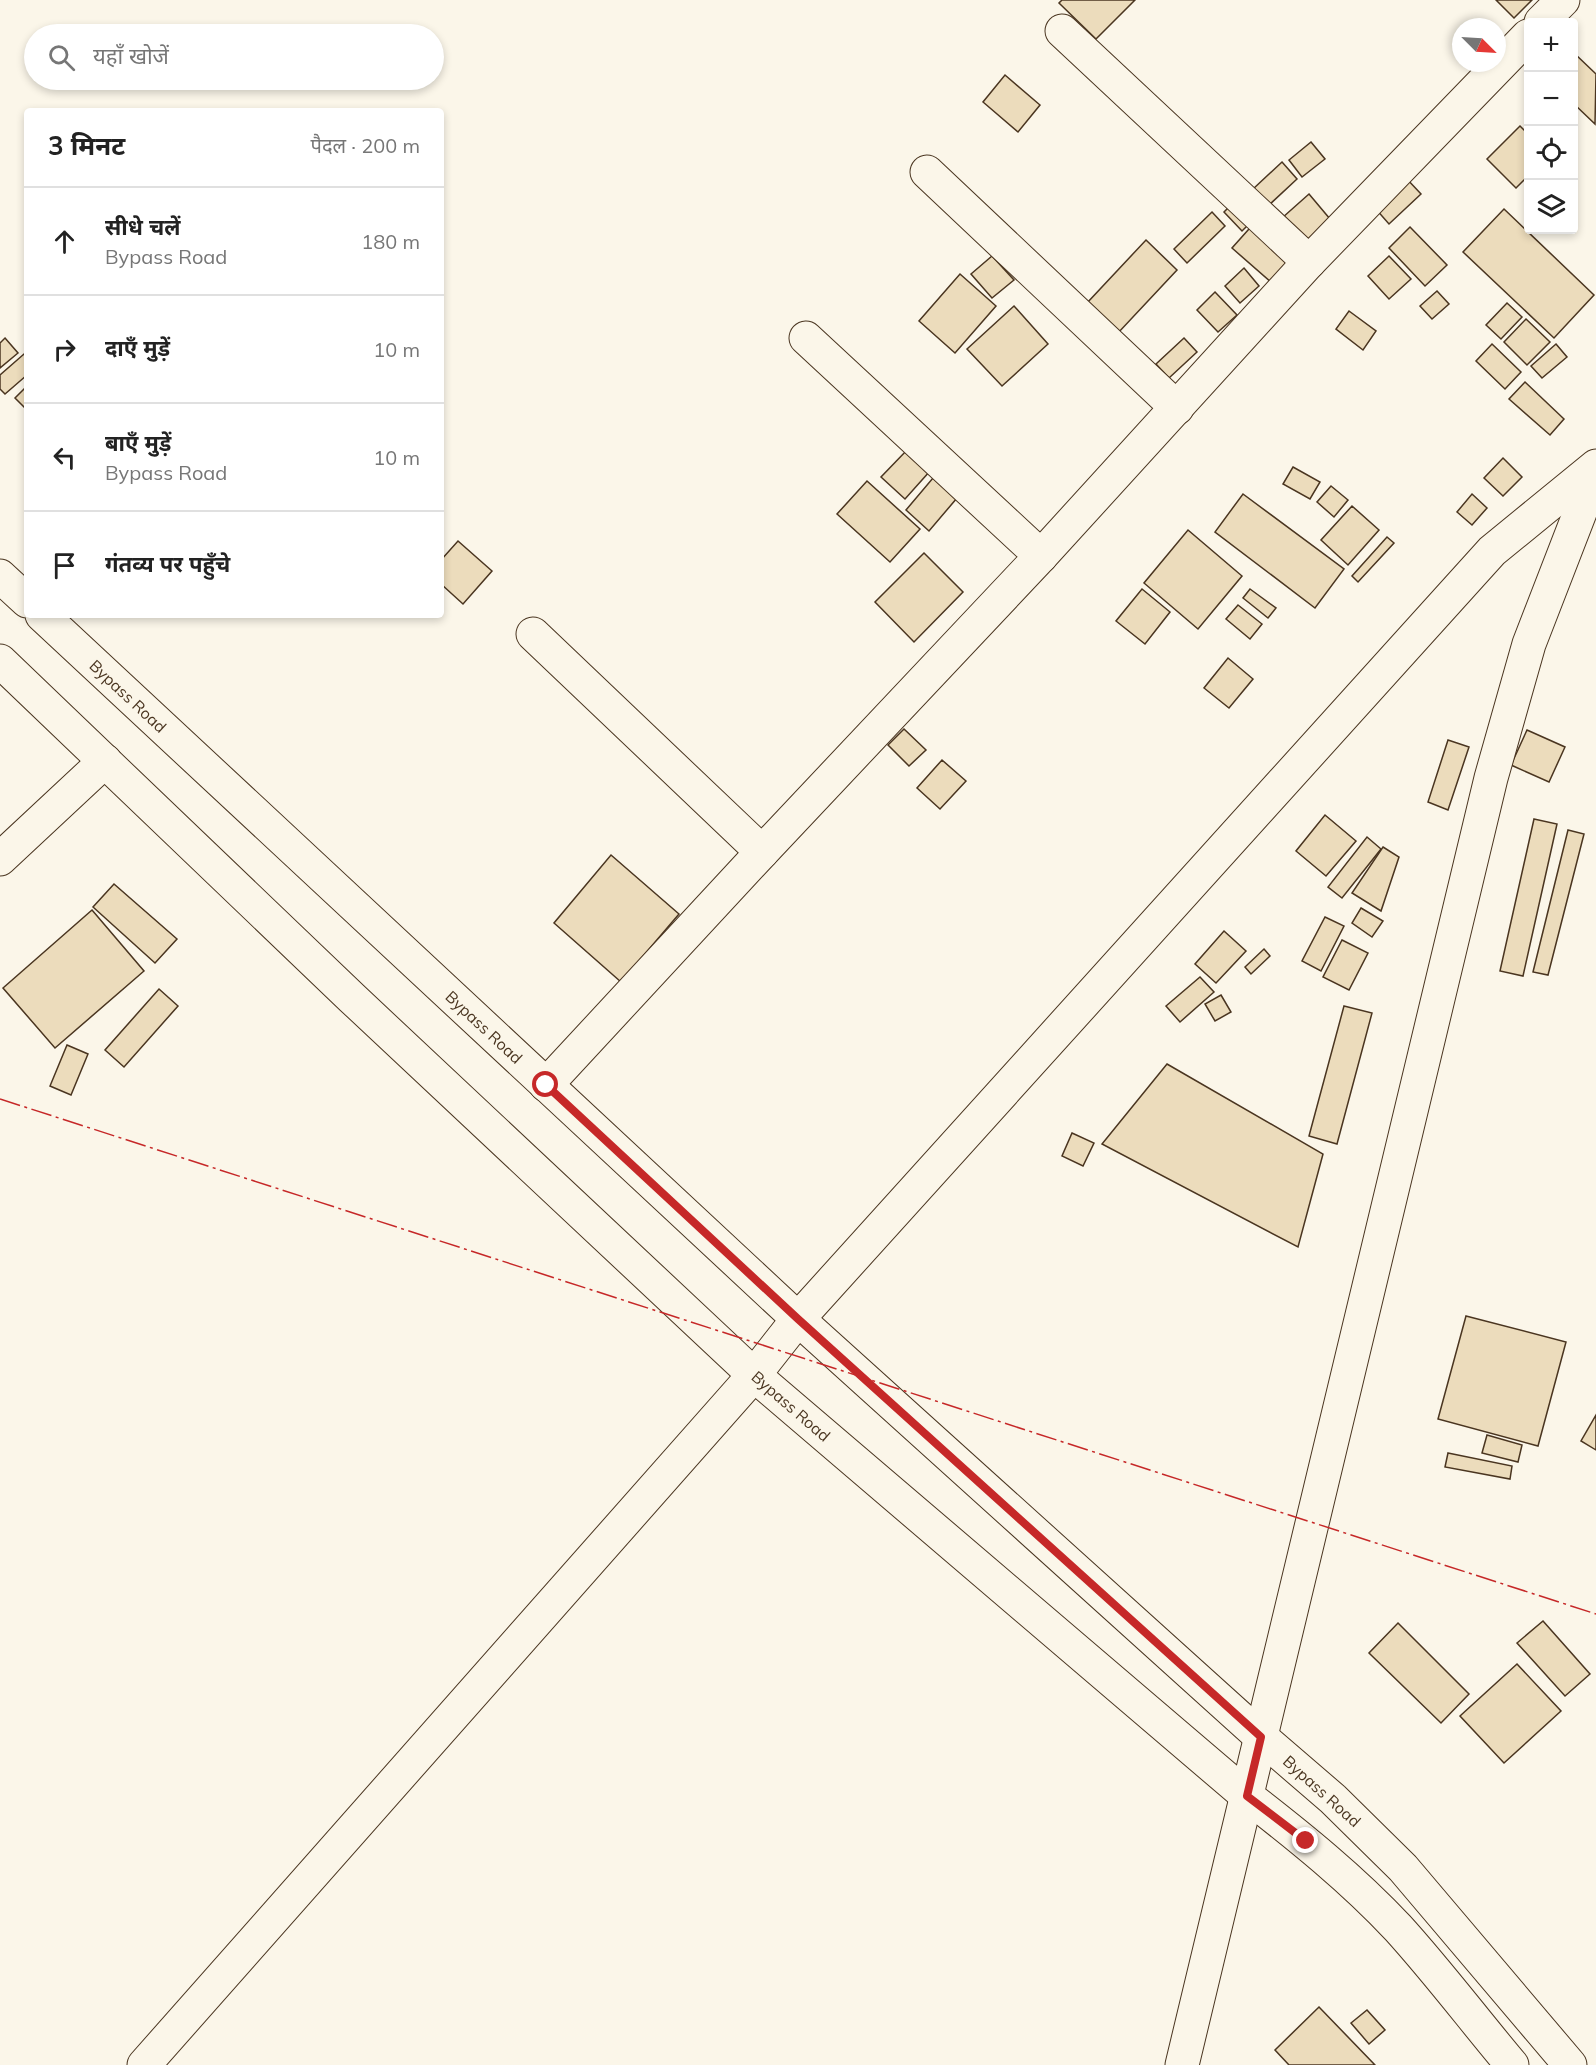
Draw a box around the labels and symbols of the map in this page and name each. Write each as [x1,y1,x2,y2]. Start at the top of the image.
north arrow [1452,18,1506,72]
street label: Bypass Road [85,655,171,737]
street label: Bypass Road [441,986,527,1068]
route start [532,1071,558,1097]
street label: Bypass Road [748,1366,834,1446]
street label: Bypass Road [1279,1751,1365,1831]
route end [1292,1827,1318,1853]

